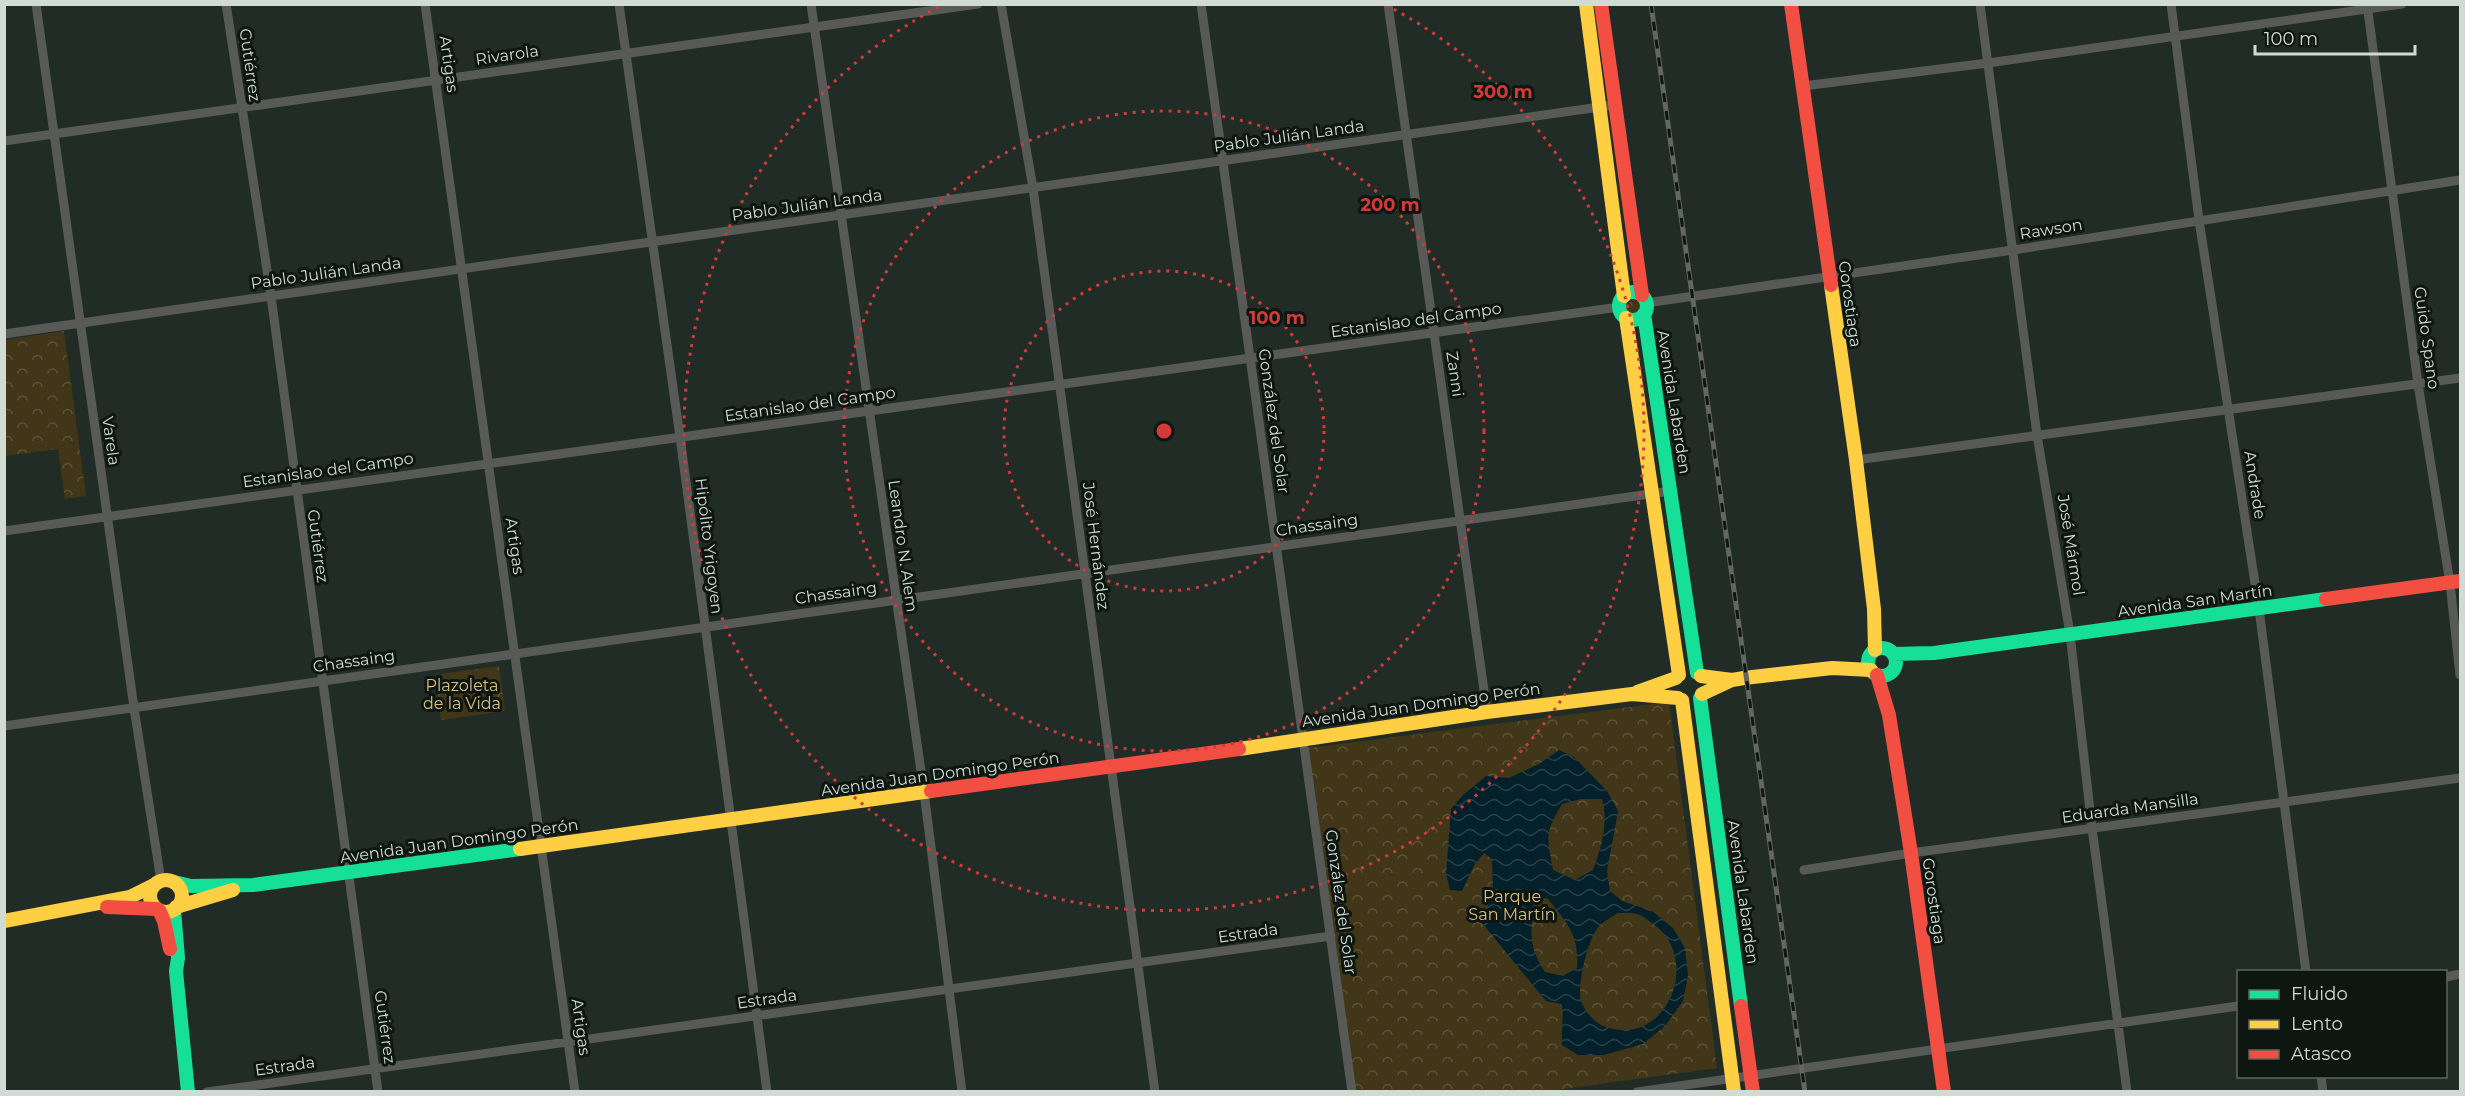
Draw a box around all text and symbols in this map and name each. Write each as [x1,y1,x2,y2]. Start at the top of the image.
scale bar [2255,18,2416,56]
street label: Gutiérrez [235,27,265,103]
text: 100 m [2264,28,2318,50]
street label: Artigas [436,34,462,94]
street label: Rivarola [474,41,540,69]
text: 300 m [1472,81,1533,103]
street label: Pablo Julián Landa [1212,116,1366,156]
street label: Pablo Julián Landa [730,185,884,225]
text: 200 m [1360,194,1420,216]
street label: Rawson [2018,215,2084,243]
street label: Pablo Julián Landa [249,253,403,293]
street label: Gorostiaga [1835,260,1865,348]
street label: Guido Spano [2410,285,2444,391]
street label: Estanislao del Campo [1329,299,1503,341]
text: 100 m [1249,307,1305,329]
street label: Avenida Labarden [1653,329,1695,475]
street label: González del Solar [1254,347,1294,495]
street label: Zanni [1442,350,1468,398]
street label: Estanislao del Campo [723,383,897,425]
street label: Varela [98,415,124,467]
centre of rings [1154,421,1174,441]
street label: Estanislao del Campo [241,449,415,491]
street label: Andrade [2240,450,2270,520]
street label: Hipólito Yrigoyen [691,477,727,615]
street label: Leandro N. Alem [884,479,922,613]
street label: José Hernández [1079,480,1113,611]
street label: José Mármol [2053,492,2088,597]
street label: Gutiérrez [303,508,333,584]
street label: Chassaing [1275,510,1359,540]
street label: Artigas [502,516,528,576]
street label: Chassaing [794,578,878,608]
street label: Avenida San Martín [2116,581,2274,621]
street label: Chassaing [312,646,396,676]
park label: Plazoleta de la Vida [423,676,501,713]
street label: Avenida Juan Domingo Perón [1301,679,1541,731]
street label: Avenida Juan Domingo Perón [820,748,1060,800]
street label: Eduarda Mansilla [2060,789,2200,827]
street label: Avenida Juan Domingo Perón [339,815,579,867]
street label: Avenida Labarden [1723,819,1763,965]
street label: González del Solar [1321,828,1361,976]
street label: Gorostiaga [1919,857,1949,945]
park label: Parque San Martín [1468,887,1556,924]
street label: Estrada [1217,919,1279,947]
legend [2237,970,2447,1078]
text: Fluido [2291,983,2348,1005]
street label: Estrada [736,985,798,1013]
street label: Gutiérrez [370,989,400,1065]
street label: Artigas [568,997,594,1057]
text: Lento [2291,1013,2343,1035]
text: Atasco [2291,1043,2351,1065]
street label: Estrada [254,1052,316,1080]

